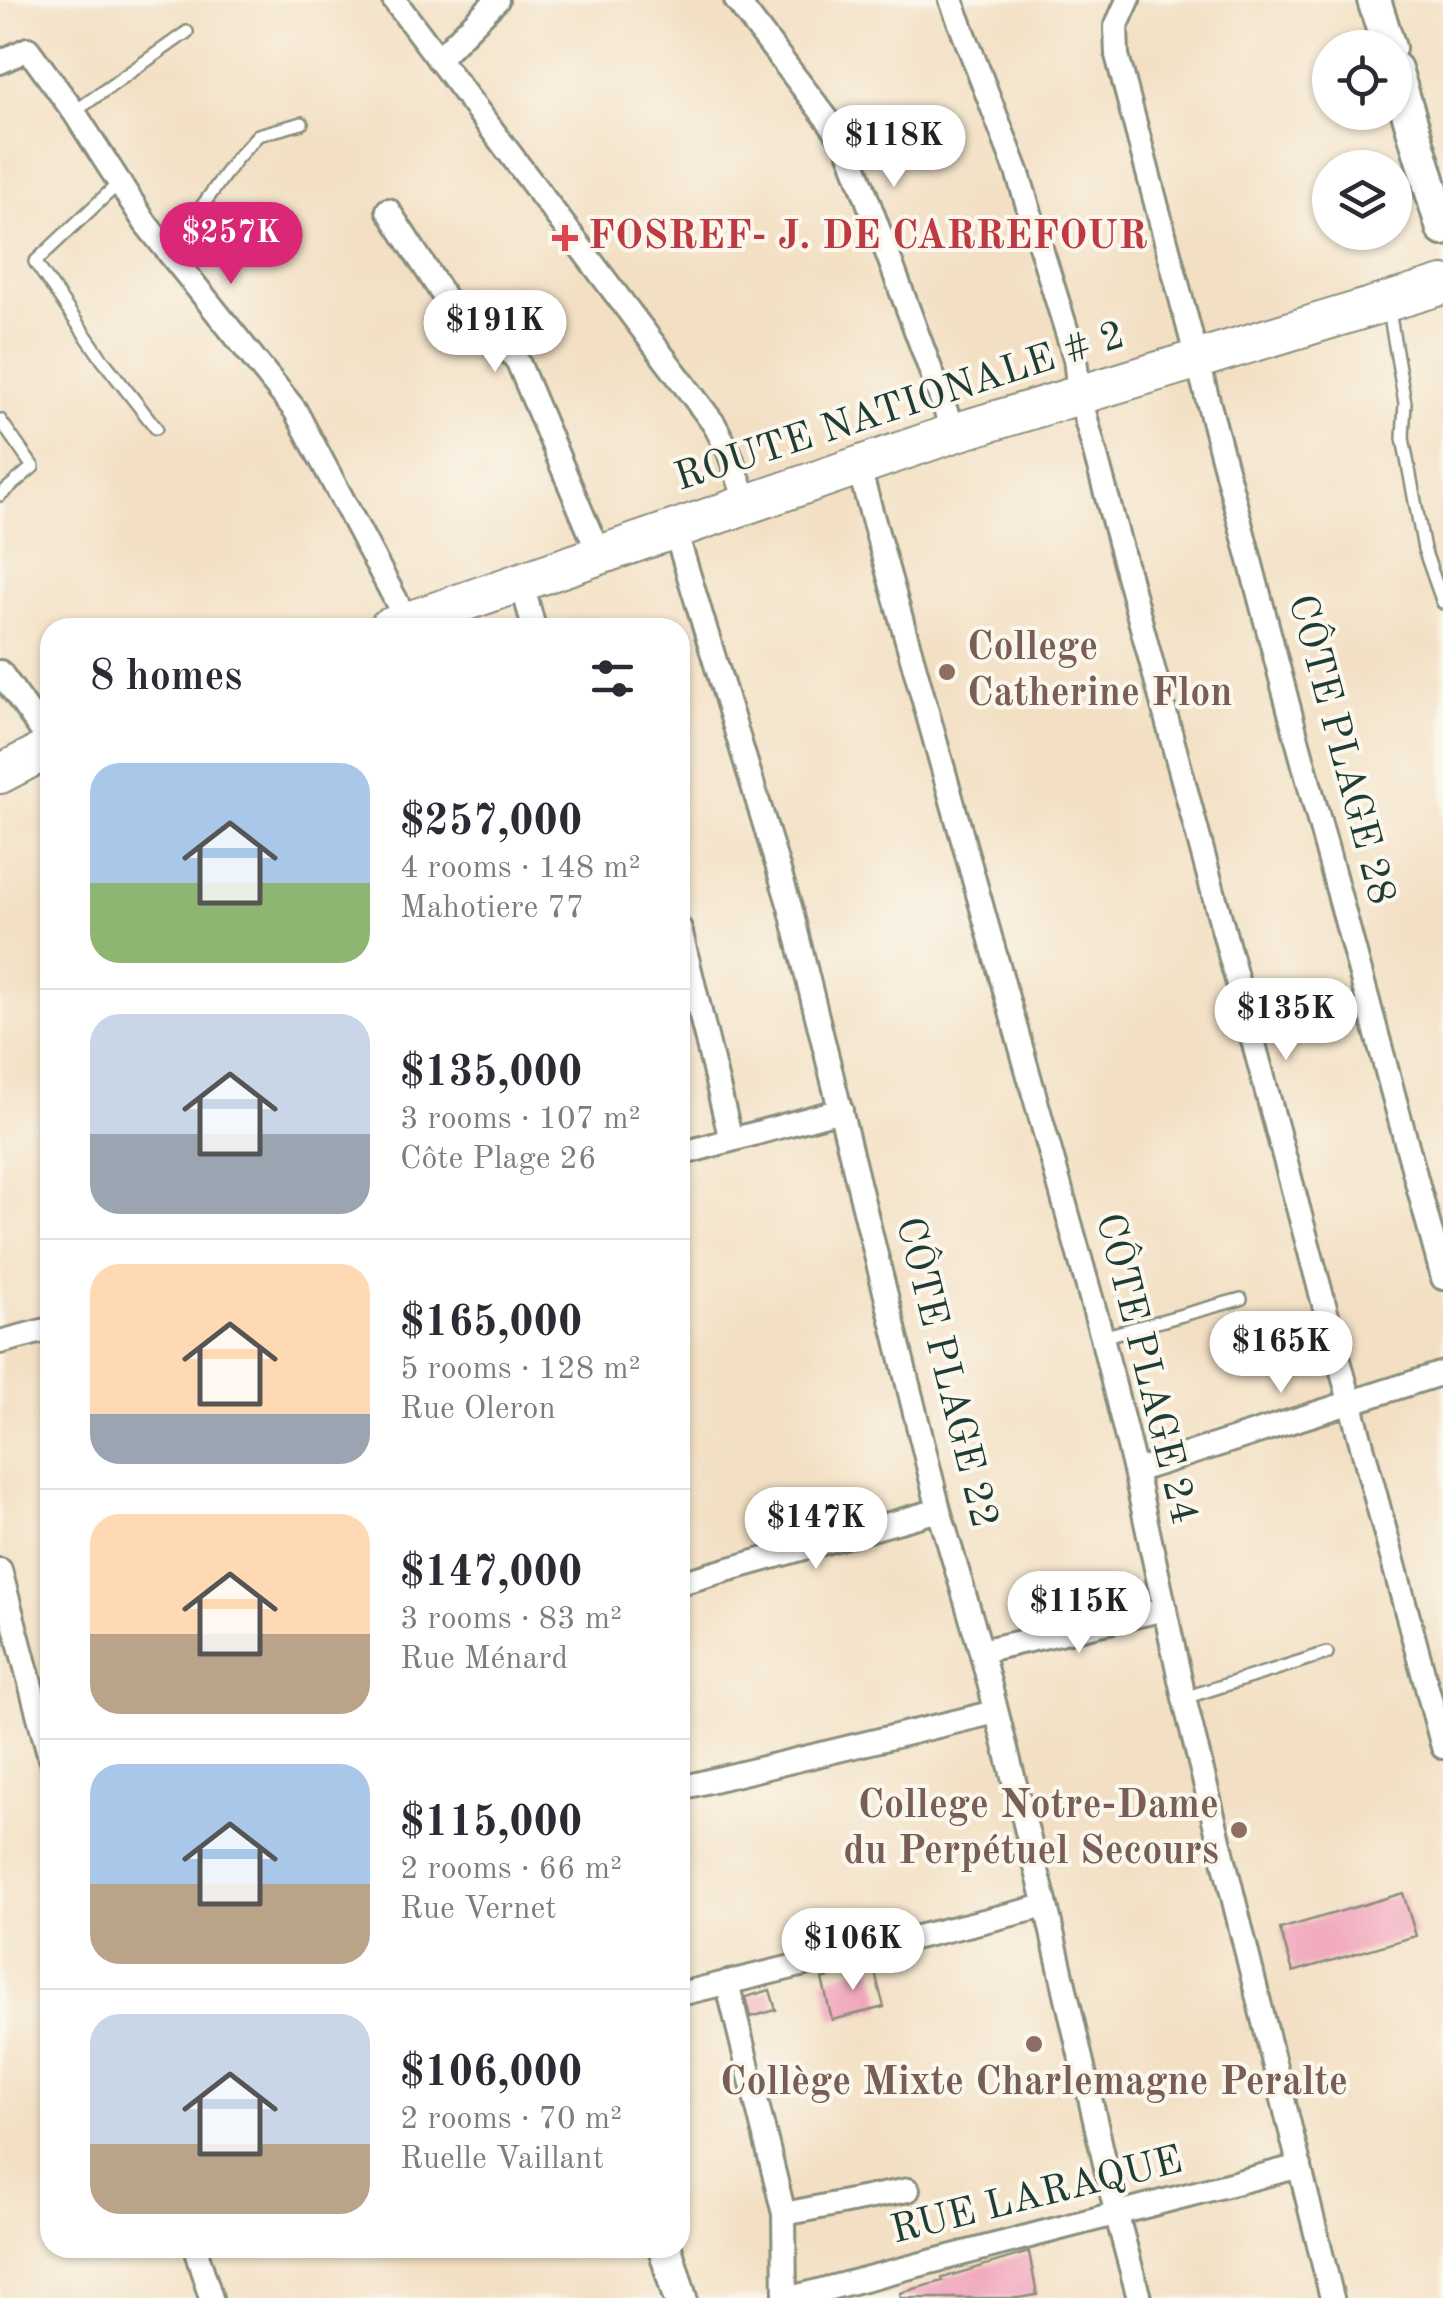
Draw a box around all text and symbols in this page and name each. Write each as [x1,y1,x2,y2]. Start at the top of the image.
map controls [1312,30,1412,250]
button: locate [1312,30,1412,130]
pin: $118K [824,105,964,190]
text: $118K [845,121,943,153]
button: layers [1312,150,1412,250]
pin: $257K [161,202,301,287]
text: $257K [182,218,280,250]
place label: FOSREF- J. DE CARREFOUR [588,218,1147,258]
marker: FOSREF- J. DE CARREFOUR [552,225,578,251]
pin: $191K [425,290,565,375]
text: $191K [446,306,544,338]
street label: ROUTE NATIONALE # 2 [670,316,1130,500]
street label: CÔTE PLAGE 28 [1279,589,1408,909]
place label: College Catherine Flon [967,629,1233,715]
icon: filters [585,651,640,706]
text: 8 homes [90,657,242,699]
marker: College Catherine Flon [936,661,958,683]
text: $257,000 [400,802,582,844]
icon: home [170,803,290,923]
text: 4 rooms · 148 m² [400,853,641,885]
text: Mahotiere 77 [400,893,584,925]
pin: $135K [1216,978,1356,1063]
text: $135K [1237,994,1335,1026]
text: $135,000 [400,1053,582,1095]
icon: home [170,1054,290,1174]
text: 3 rooms · 107 m² [400,1104,641,1136]
text: Côte Plage 26 [400,1144,596,1176]
street label: CÔTE PLAGE 24 [1087,1208,1211,1529]
street label: CÔTE PLAGE 22 [887,1212,1011,1533]
text: $165,000 [400,1303,582,1345]
icon: home [170,1304,290,1424]
pin: $165K [1211,1311,1351,1396]
text: $165K [1232,1327,1330,1359]
text: 5 rooms · 128 m² [400,1354,641,1386]
text: Rue Oleron [400,1394,556,1426]
pin: $147K [746,1487,886,1572]
text: $147K [767,1503,865,1535]
text: $147,000 [400,1553,582,1595]
icon: home [170,1554,290,1674]
pin: $115K [1009,1571,1149,1656]
text: $115K [1030,1587,1128,1619]
text: 3 rooms · 83 m² [400,1604,622,1636]
text: Rue Ménard [400,1644,568,1676]
place label: College Notre-Dame du Perpétuel Secours [843,1787,1219,1873]
text: $115,000 [400,1803,582,1845]
icon: home [170,1804,290,1924]
marker: College Notre-Dame du Perpétuel Secours [1228,1819,1250,1841]
text: 2 rooms · 66 m² [400,1854,622,1886]
text: Rue Vernet [400,1894,556,1926]
pin: $106K [783,1908,923,1993]
text: $106K [804,1924,902,1956]
marker: Collège Mixte Charlemagne Peralte [1023,2033,1045,2055]
text: $106,000 [400,2053,582,2095]
icon: home [170,2054,290,2174]
place label: Collège Mixte Charlemagne Peralte [720,2064,1348,2104]
text: 2 rooms · 70 m² [400,2104,622,2136]
street label: RUE LARAQUE [887,2141,1187,2253]
text: Ruelle Vaillant [400,2144,604,2176]

